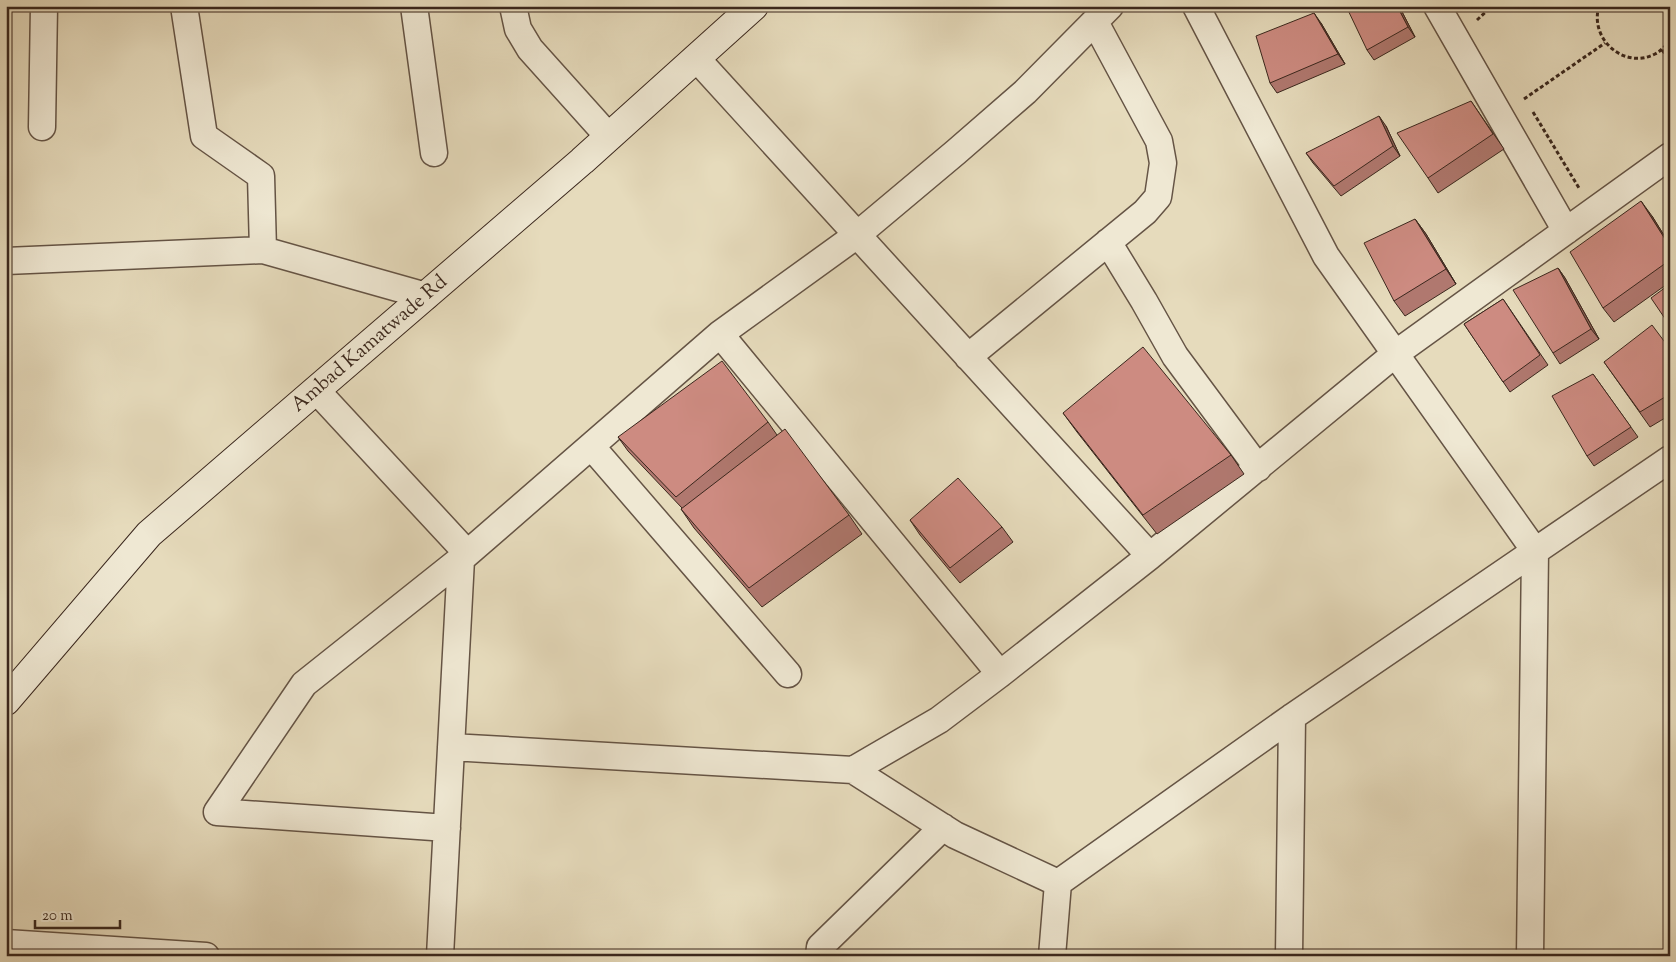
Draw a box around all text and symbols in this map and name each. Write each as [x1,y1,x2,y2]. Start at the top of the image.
street label: Ambad Kamatwade Rd [285,268,454,420]
scale bar [35,897,120,929]
text: 20 m [42,906,73,927]

